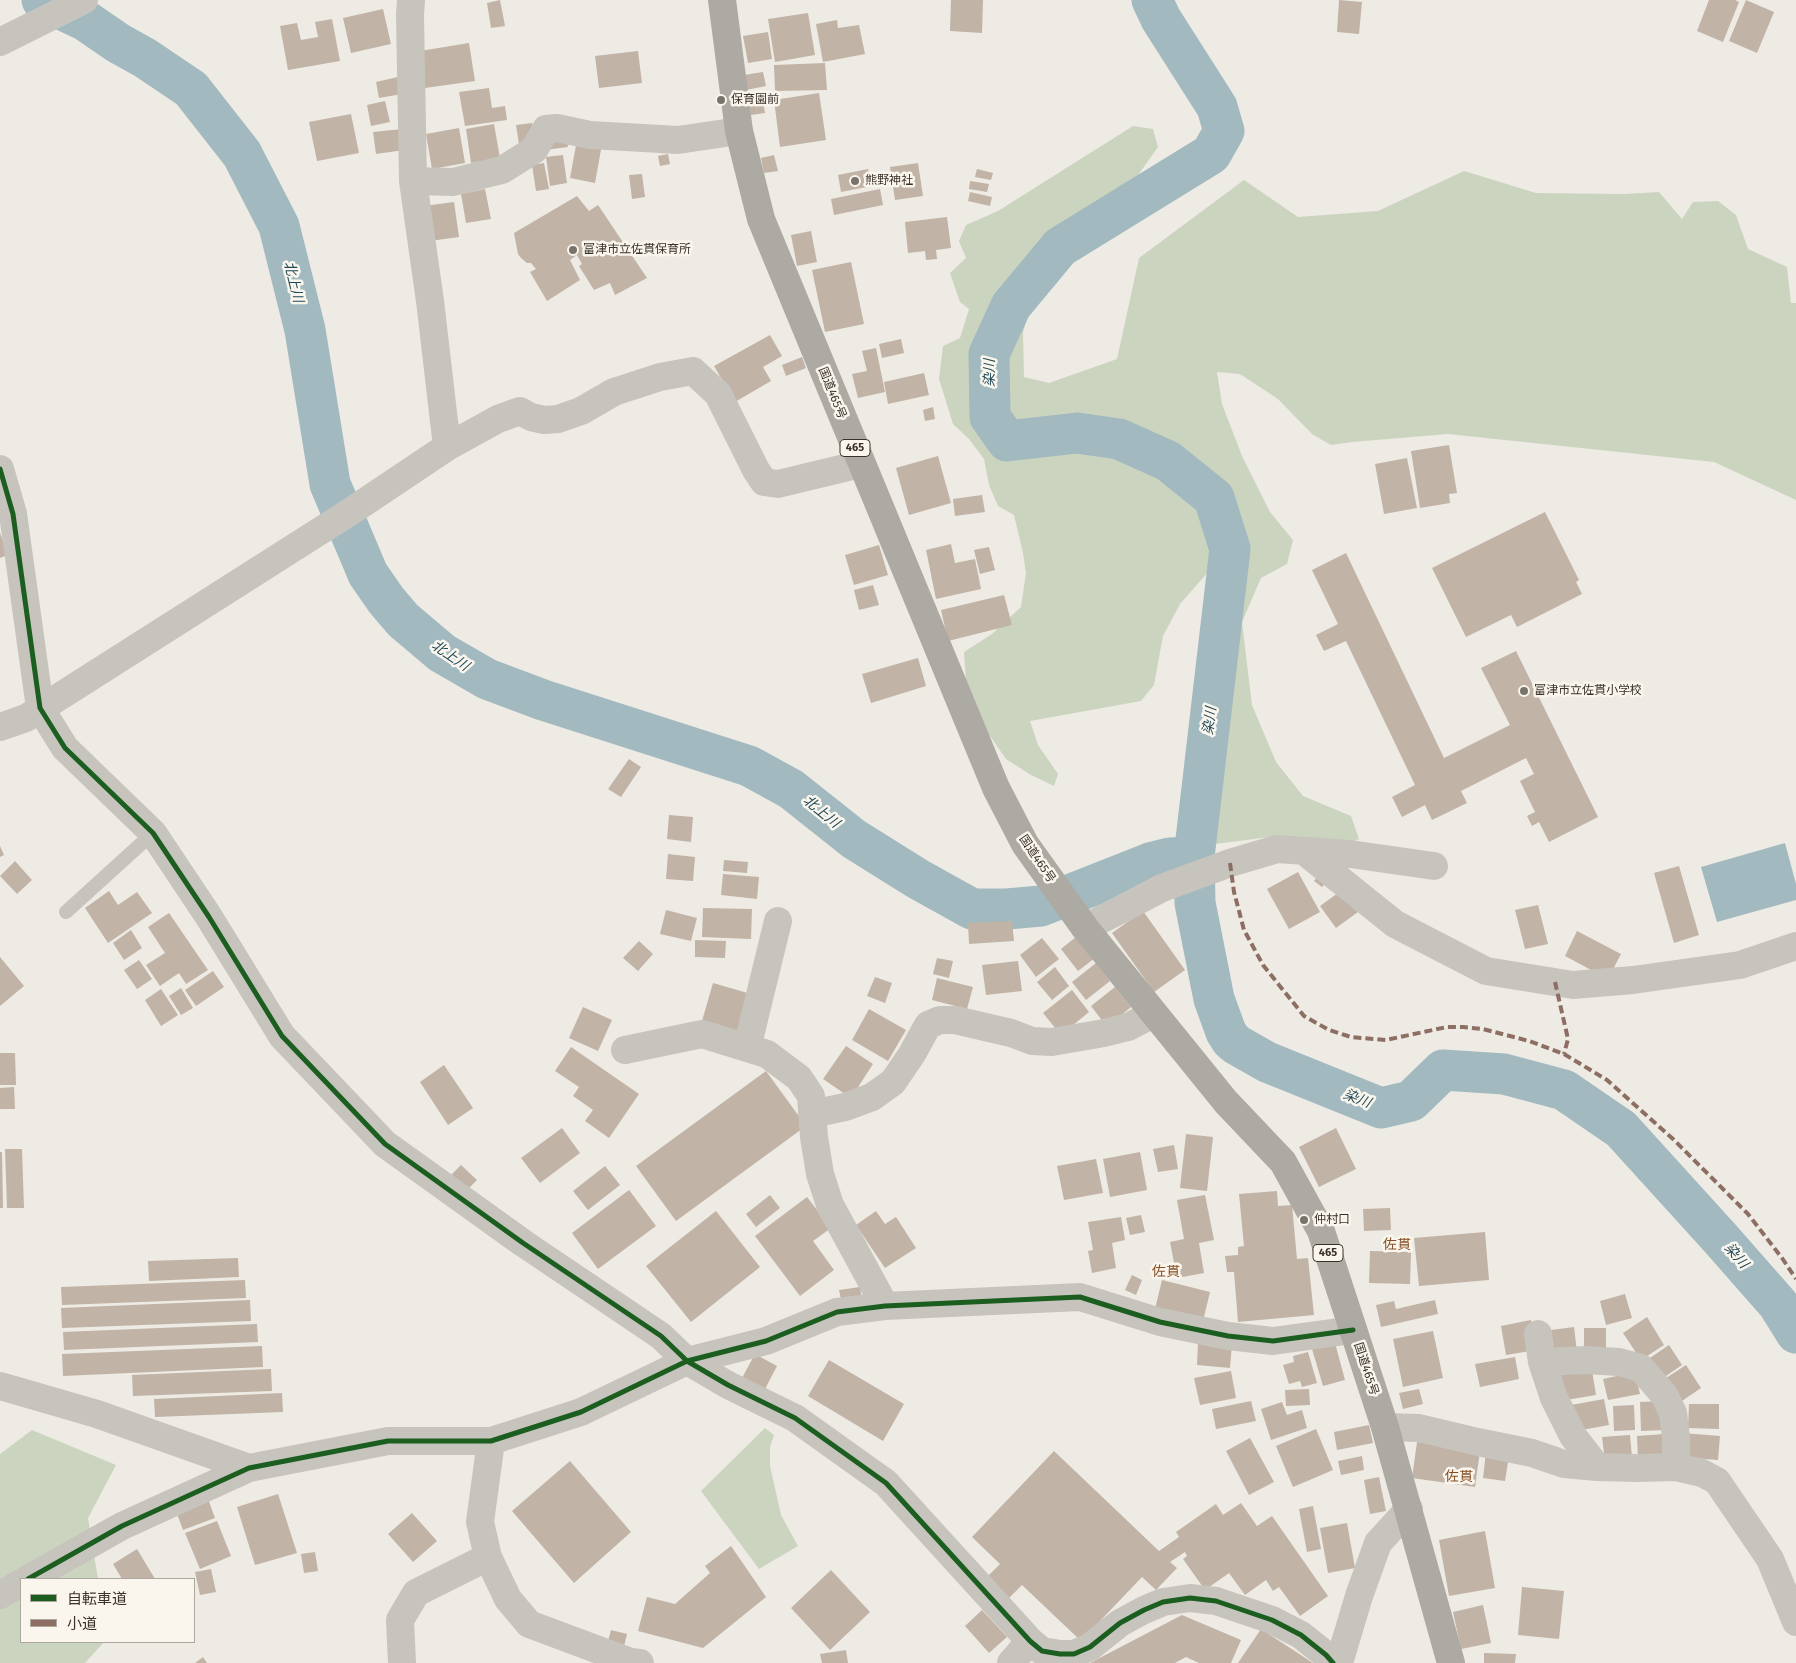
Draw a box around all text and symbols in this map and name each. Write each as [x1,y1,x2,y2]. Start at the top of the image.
place label: 保育園前 [731,93,779,107]
marker: 保育園前 [715,94,727,106]
place label: 熊野神社 [865,174,913,188]
marker: 熊野神社 [849,175,861,187]
place label: 富津市立佐貫保育所 [583,243,691,257]
marker: 富津市立佐貫保育所 [567,244,579,256]
water label: 北上川 [280,260,306,304]
water label: 染川 [982,359,998,387]
street label: 国道465号 [815,365,849,421]
road number: 465 [840,439,870,456]
water label: 北上川 [428,637,472,675]
place label: 富津市立佐貫小学校 [1534,684,1642,698]
marker: 富津市立佐貫小学校 [1518,685,1530,697]
water label: 染川 [1200,706,1220,736]
water label: 北上川 [799,792,843,832]
street label: 国道465号 [1016,832,1058,886]
water label: 染川 [1341,1086,1373,1112]
place label: 仲村口 [1314,1213,1350,1227]
marker: 仲村口 [1298,1214,1310,1226]
district label: 佐貫 [1383,1237,1411,1253]
water label: 染川 [1720,1240,1752,1272]
road number: 465 [1313,1244,1343,1262]
district label: 佐貫 [1152,1264,1180,1280]
street label: 国道465号 [1351,1341,1381,1397]
district label: 佐貫 [1445,1469,1473,1485]
legend [20,1578,195,1643]
text: 自転車道 [67,1590,127,1608]
text: 小道 [67,1615,97,1633]

